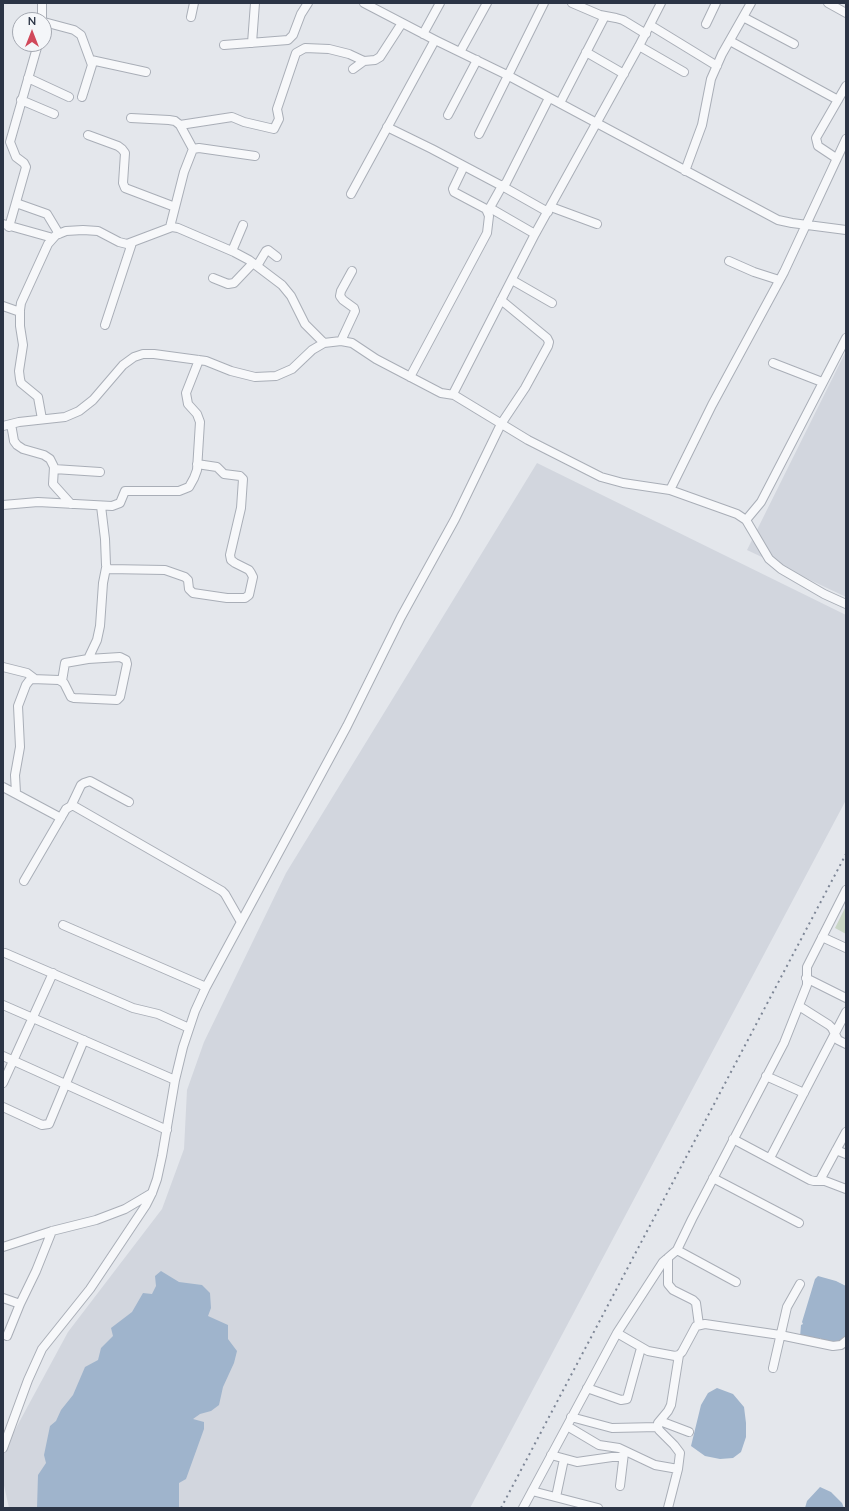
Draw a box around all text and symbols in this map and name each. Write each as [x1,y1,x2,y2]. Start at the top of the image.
north arrow [12,12,52,52]
text: N [28,14,36,27]

